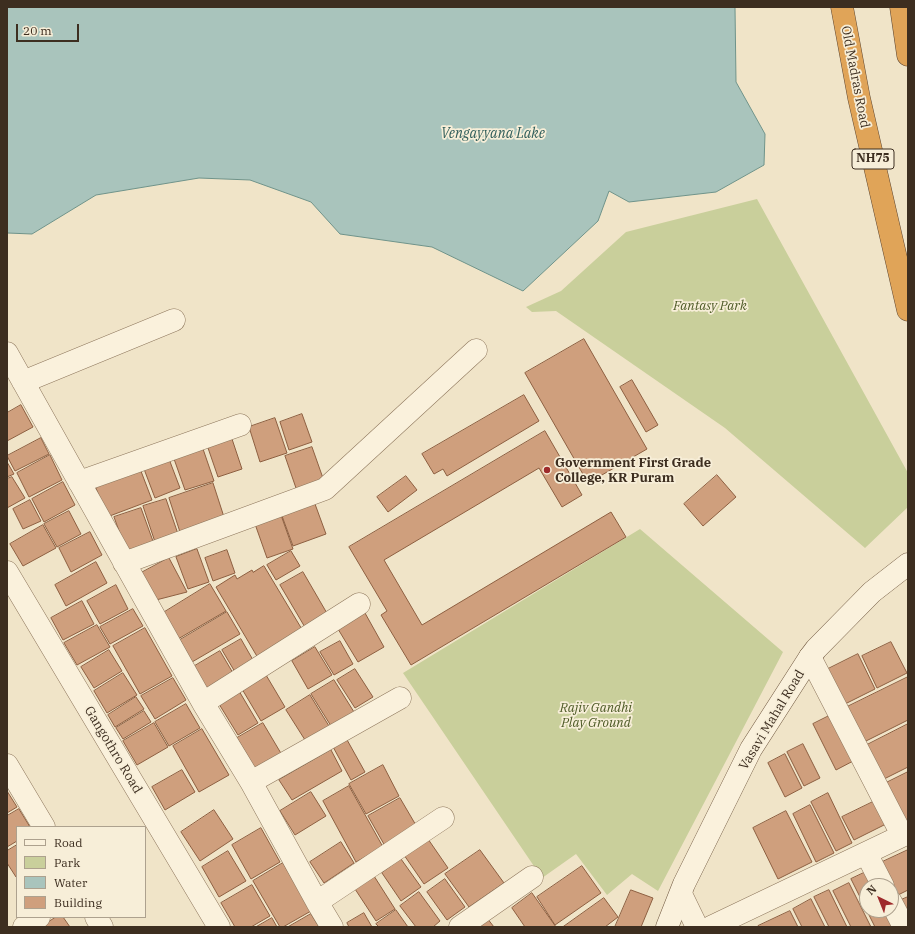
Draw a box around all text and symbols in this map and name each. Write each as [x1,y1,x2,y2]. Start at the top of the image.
scale bar [18,16,81,42]
text: 20 m [23,23,52,38]
street label: Old Madras Road [837,25,873,129]
water label: Vengayyana Lake [441,126,545,142]
road number: NH75 [852,149,894,169]
park label: Fantasy Park [673,298,747,314]
place label: Government First Grade College, KR Puram [555,455,711,486]
marker: Government First Grade College, KR Puram [542,465,552,475]
street label: Vasavi Mahal Road [736,667,808,773]
park label: Rajiv Gandhi Play Ground [560,700,632,731]
street label: Gangothro Road [81,704,145,796]
legend [16,826,146,918]
text: Road [54,835,83,850]
text: Park [54,855,80,870]
text: Water [54,875,87,890]
north arrow [859,878,899,918]
text: N [864,882,879,898]
text: Building [54,895,102,910]

